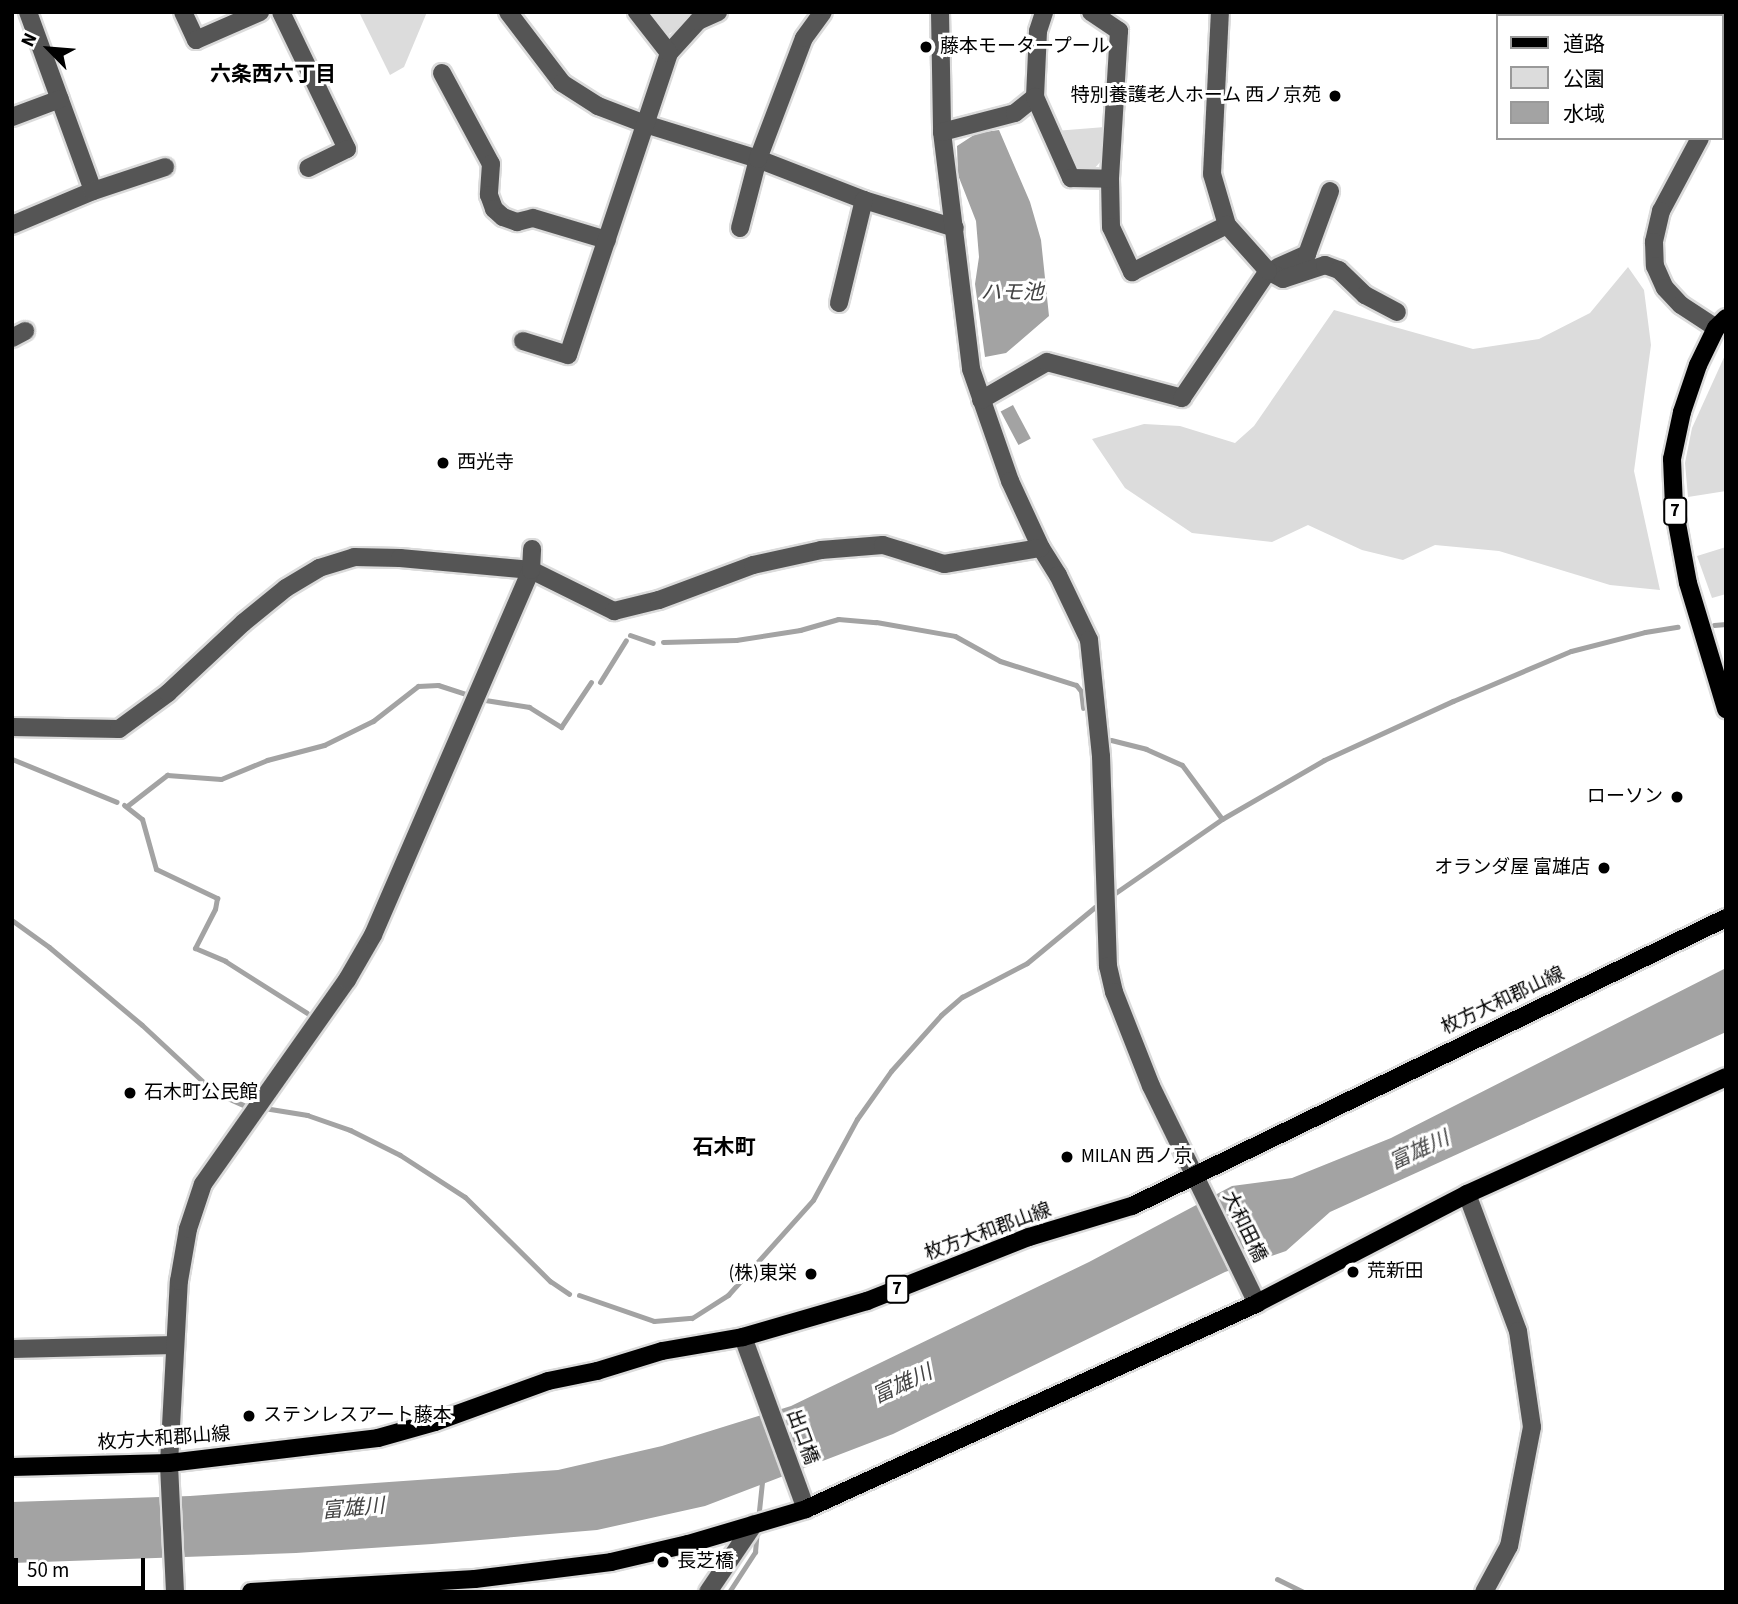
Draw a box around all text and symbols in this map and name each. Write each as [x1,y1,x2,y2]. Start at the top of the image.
north arrow [14,14,84,84]
legend [1496,14,1724,140]
text: N [15,28,44,51]
text: 道路 [1563,29,1605,59]
place label: 藤本モータープール [940,36,1111,58]
marker: 藤本モータープール [918,39,934,55]
district label: 六条西六丁目 [210,61,336,87]
text: 公園 [1563,64,1605,94]
place label: 特別養護老人ホーム 西ノ京苑 [1070,85,1321,107]
marker: 特別養護老人ホーム 西ノ京苑 [1327,88,1343,104]
text: 水域 [1563,99,1605,129]
water label: ハモ池 [981,279,1043,305]
place label: 西光寺 [457,452,514,474]
marker: 西光寺 [435,455,451,471]
road number: 7 [1663,496,1687,526]
place label: ローソン [1587,786,1663,808]
marker: ローソン [1669,789,1685,805]
place label: オランダ屋 富雄店 [1434,857,1590,879]
marker: オランダ屋 富雄店 [1596,860,1612,876]
street label: 枚方大和郡山線 [1438,963,1568,1039]
place label: 石木町公民館 [144,1082,258,1104]
marker: 石木町公民館 [122,1085,138,1101]
water label: 富雄川 [1385,1125,1453,1175]
district label: 石木町 [693,1134,755,1160]
place label: MILAN 西ノ京 [1081,1146,1193,1168]
marker: MILAN 西ノ京 [1059,1149,1075,1165]
street label: 大和田橋 [1217,1188,1271,1266]
street label: 枚方大和郡山線 [922,1199,1054,1265]
place label: 荒新田 [1367,1261,1424,1283]
place label: (株)東栄 [728,1263,797,1285]
marker: 荒新田 [1345,1264,1361,1280]
marker: (株)東栄 [803,1266,819,1282]
road number: 7 [885,1274,909,1304]
water label: 富雄川 [868,1359,936,1409]
place label: ステンレスアート藤本 [263,1405,452,1427]
street label: 出口橋 [782,1406,822,1468]
marker: ステンレスアート藤本 [241,1408,257,1424]
street label: 枚方大和郡山線 [97,1423,231,1455]
water label: 富雄川 [321,1493,385,1523]
scale bar [18,1544,149,1588]
place label: 長芝橋 [677,1551,734,1573]
marker: 長芝橋 [655,1554,671,1570]
text: 50 m [27,1555,69,1585]

